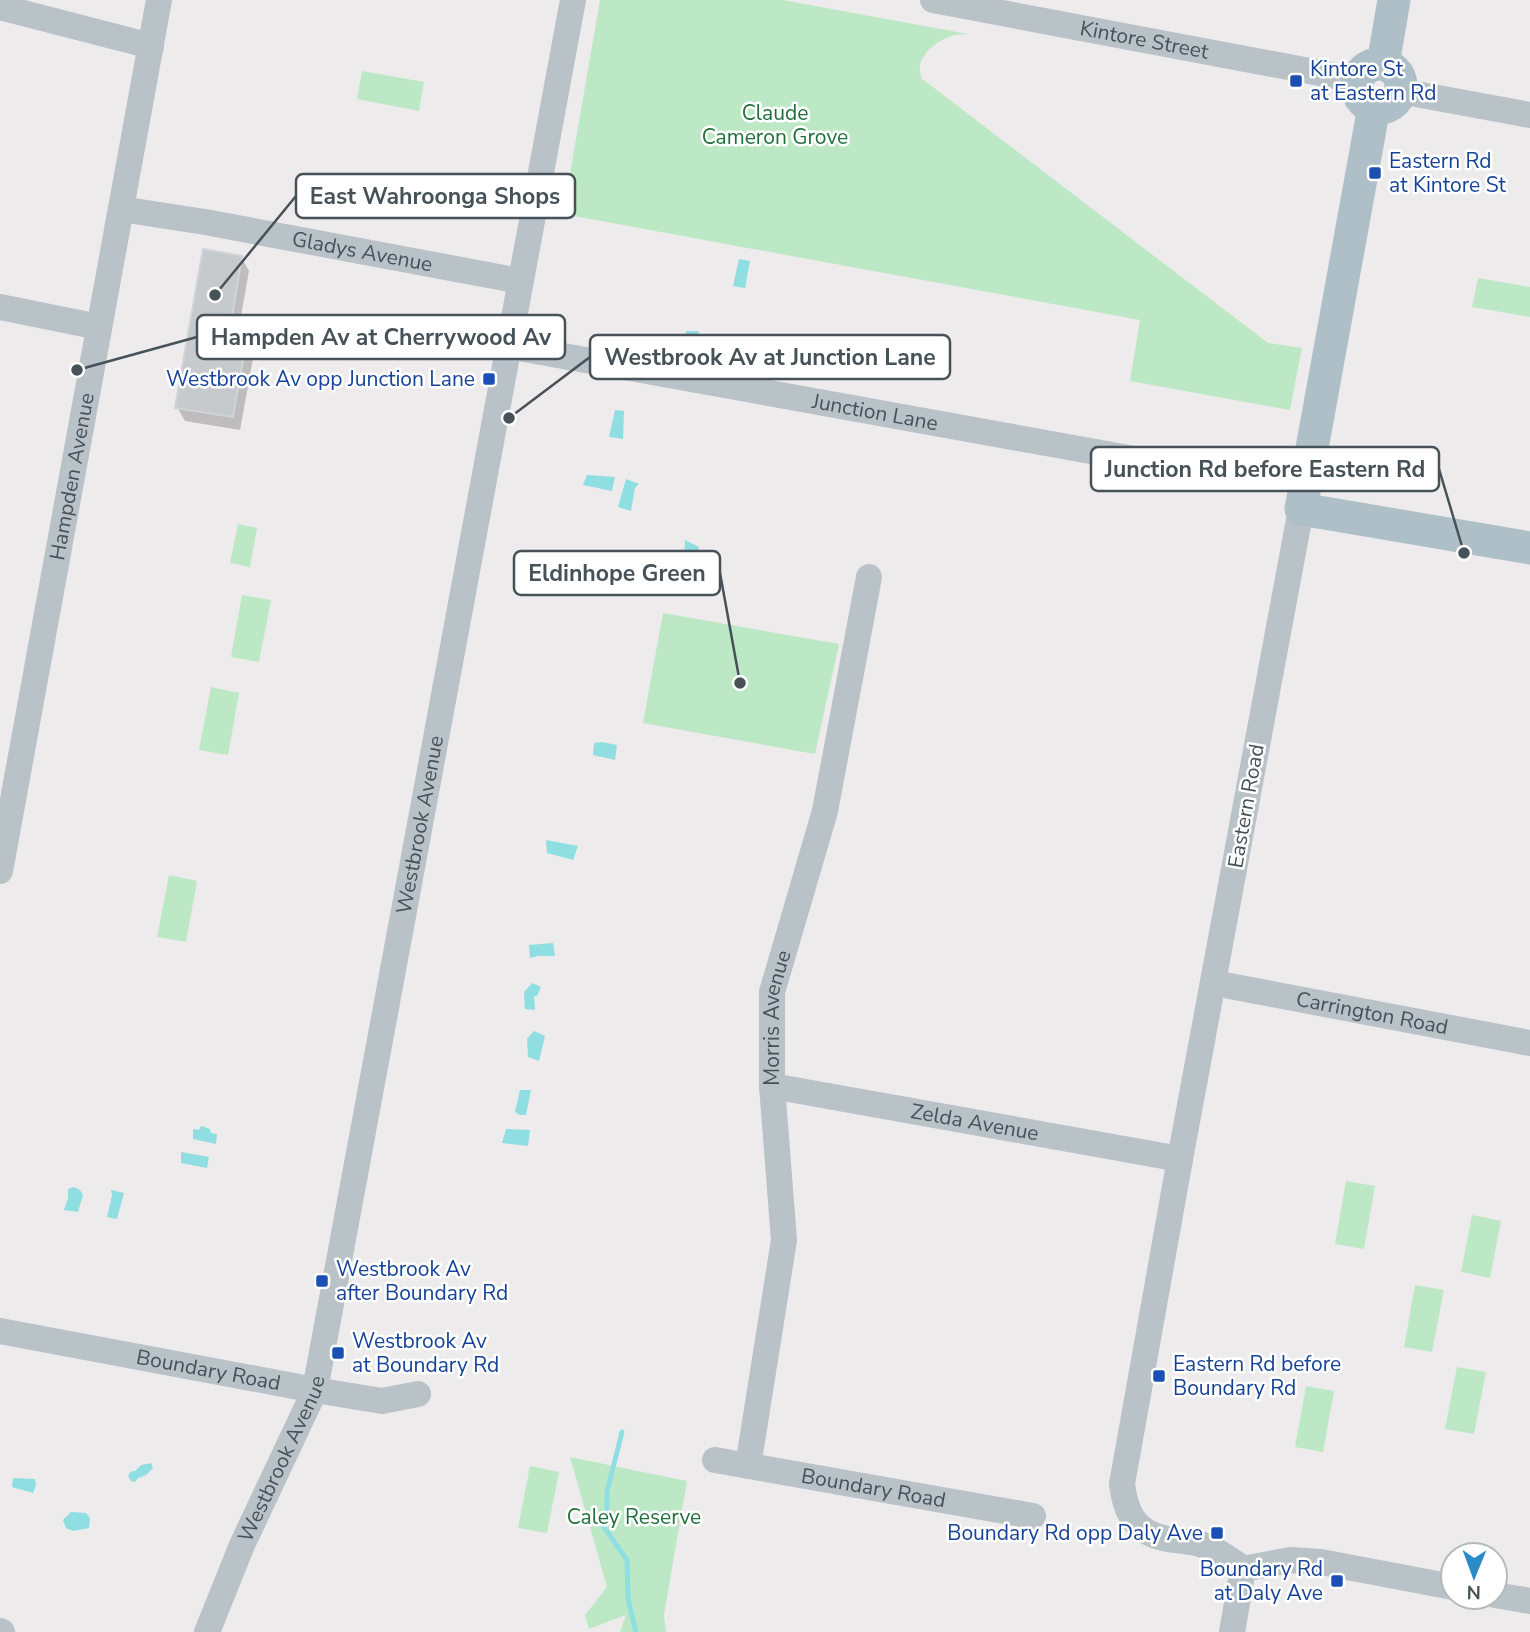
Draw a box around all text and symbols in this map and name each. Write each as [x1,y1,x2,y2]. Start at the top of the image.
street label: Kintore Street [1078,14,1211,66]
place label: Kintore St at Eastern Rd [1310,55,1436,107]
marker: Kintore St at Eastern Rd [1288,73,1304,89]
park label: Claude Cameron Grove [702,99,848,151]
place label: Eastern Rd at Kintore St [1389,147,1507,199]
marker: Eastern Rd at Kintore St [1367,165,1383,181]
callout: East Wahroonga Shops [296,174,575,218]
text: East Wahroonga Shops [310,181,560,212]
street label: Gladys Avenue [290,225,435,278]
callout: Hampden Av at Cherrywood Av [197,315,565,359]
text: Hampden Av at Cherrywood Av [211,322,552,353]
callout: Westbrook Av at Junction Lane [590,335,950,379]
text: Westbrook Av at Junction Lane [604,342,936,373]
place label: Westbrook Av opp Junction Lane [166,365,475,393]
marker: Westbrook Av opp Junction Lane [481,371,497,387]
street label: Junction Lane [809,387,940,437]
street label: Hampden Avenue [43,391,101,562]
callout: Junction Rd before Eastern Rd [1091,447,1439,491]
text: Junction Rd before Eastern Rd [1104,454,1425,485]
callout: Eldinhope Green [514,551,720,595]
text: Eldinhope Green [528,558,706,589]
street label: Westbrook Avenue [390,733,450,916]
street label: Eastern Road [1221,742,1271,870]
street label: Morris Avenue [758,947,798,1086]
street label: Carrington Road [1294,985,1451,1041]
street label: Zelda Avenue [908,1097,1041,1147]
place label: Westbrook Av after Boundary Rd [336,1255,508,1307]
marker: Westbrook Av after Boundary Rd [314,1273,330,1289]
place label: Westbrook Av at Boundary Rd [352,1327,499,1379]
street label: Boundary Road [134,1343,283,1397]
marker: Westbrook Av at Boundary Rd [330,1345,346,1361]
place label: Eastern Rd before Boundary Rd [1173,1350,1341,1402]
marker: Eastern Rd before Boundary Rd [1151,1368,1167,1384]
street label: Westbrook Avenue [231,1373,331,1547]
street label: Boundary Road [799,1461,948,1514]
park label: Caley Reserve [567,1503,701,1531]
place label: Boundary Rd opp Daly Ave [947,1519,1203,1547]
marker: Boundary Rd opp Daly Ave [1209,1525,1225,1541]
north arrow [1439,1541,1509,1611]
place label: Boundary Rd at Daly Ave [1200,1555,1323,1607]
marker: Boundary Rd at Daly Ave [1329,1573,1345,1589]
text: N [1466,1579,1481,1605]

